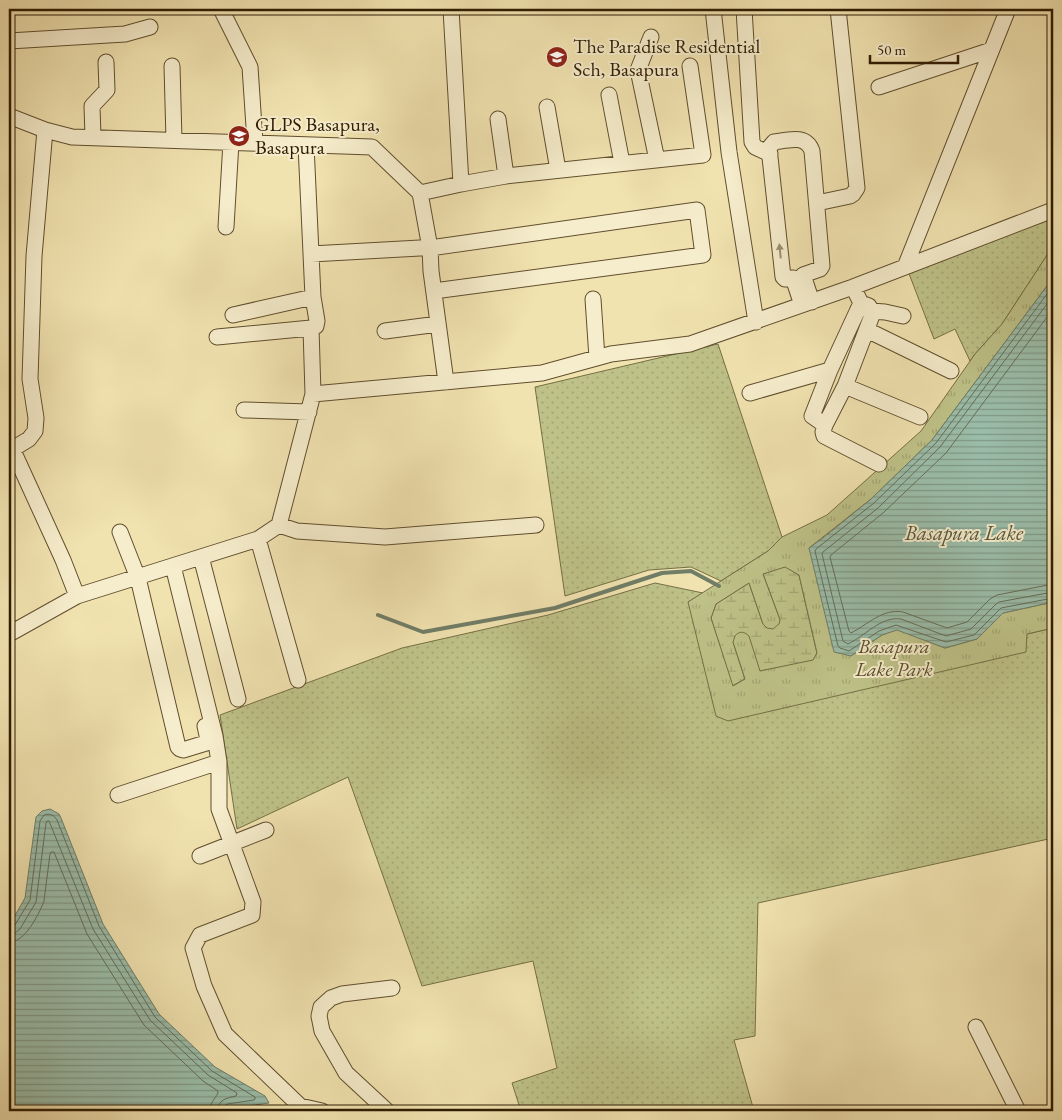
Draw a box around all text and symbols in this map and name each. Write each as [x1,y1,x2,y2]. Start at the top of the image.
scale bar [870,32,957,64]
place label: The Paradise Residential Sch, Basapura [573,33,761,82]
text: 50 m [877,40,906,59]
school or university icon: The Paradise Residential Sch, Basapura [545,45,569,69]
place label: GLPS Basapura, Basapura [255,111,380,160]
school or university icon: GLPS Basapura, Basapura [227,124,251,148]
one-way arrow [776,243,784,259]
water label: Basapura Lake [904,519,1024,546]
park label: Basapura Lake Park [854,633,933,682]

